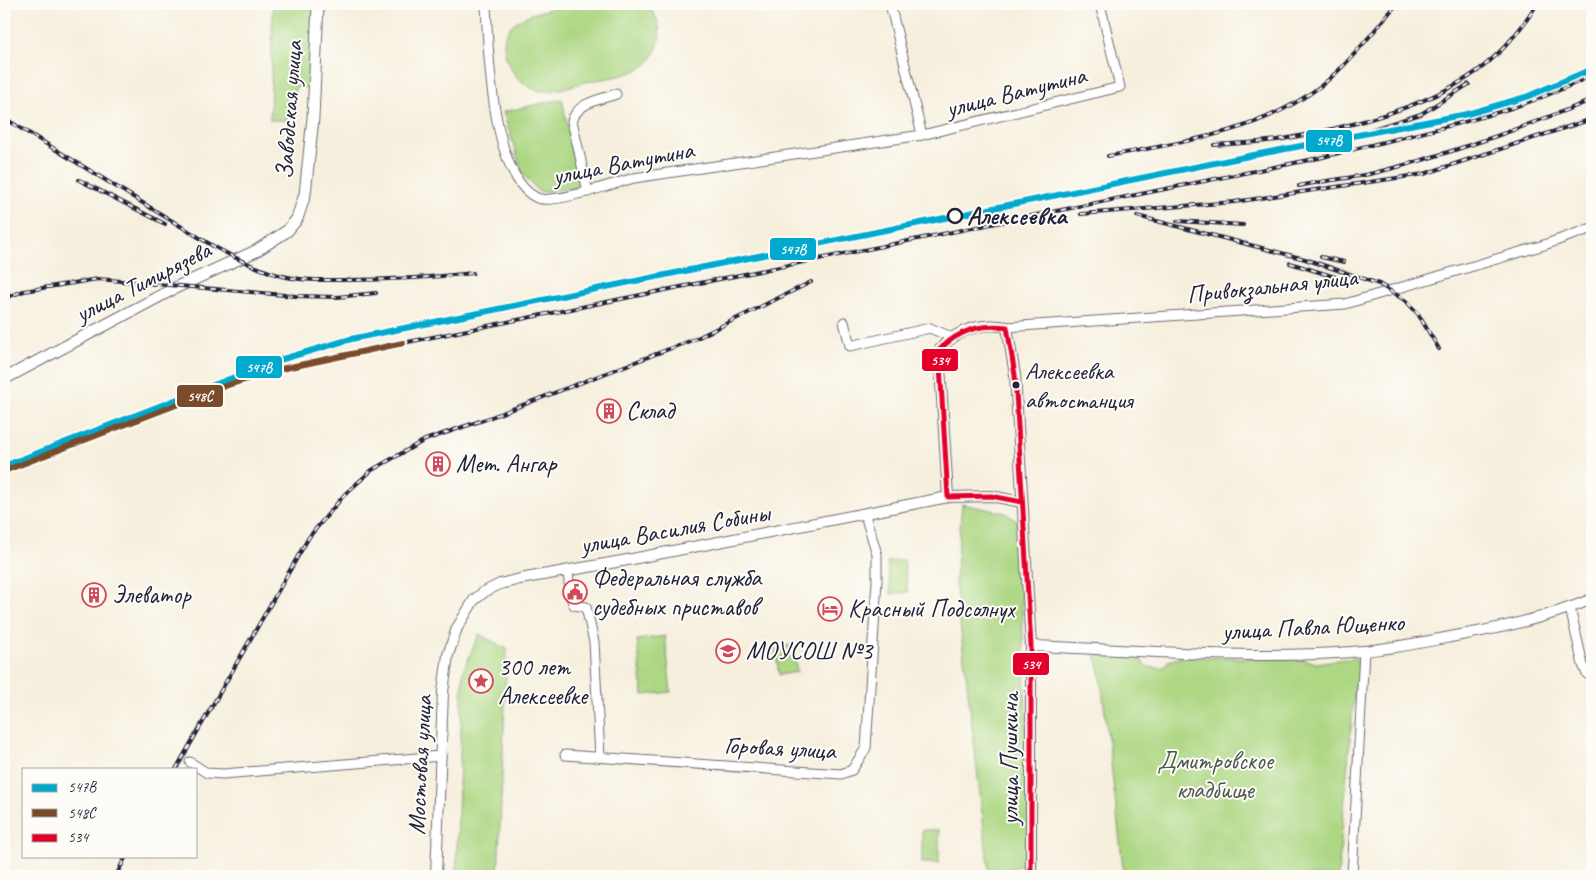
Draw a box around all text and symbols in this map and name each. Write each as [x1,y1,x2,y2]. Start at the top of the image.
street label: Заводская улица [268,38,310,180]
street label: улица Ватутина [941,59,1091,125]
line badge: 547В [1305,129,1353,153]
text: 547В [1316,132,1344,149]
street label: улица Ватутина [548,133,698,193]
place label: Алексеевка [967,200,1068,232]
marker: Алексеевка [947,208,963,224]
street label: улица Тимирязева [68,233,218,331]
line badge: 547В [769,237,817,261]
text: 547В [780,241,808,258]
street label: Привокзальная улица [1185,261,1361,312]
line badge: 534 [921,348,959,372]
text: 534 [931,352,951,369]
line badge: 547В [235,355,283,379]
place label: Алексеевка автостанция [1025,356,1134,415]
text: 547В [246,359,274,376]
marker: Алексеевка автостанция [1011,380,1021,390]
line badge: 548С [176,384,224,408]
text: 548С [187,388,215,405]
place label: Склад [626,395,677,427]
building icon: Склад [596,398,622,424]
place label: Мет. Ангар [456,448,558,480]
building icon: Мет. Ангар [425,451,451,477]
street label: улица Василия Собины [576,496,774,562]
place label: Федеральная служба судебных приставов [592,562,764,623]
place label: Элеватор [112,579,192,611]
public building icon: Федеральная служба судебных приставов [562,579,588,605]
building icon: Элеватор [81,582,107,608]
place label: Красный Подсолнух [848,593,1017,625]
hotel icon: Красный Подсолнух [817,596,843,622]
street label: улица Павла Ющенко [1219,606,1406,648]
place label: МОУСОШ №3 [746,635,874,667]
school or university icon: МОУСОШ №3 [715,638,741,664]
place label: 300 лет Алексеевке [498,651,589,712]
line badge: 534 [1012,652,1050,676]
text: 534 [1022,656,1042,673]
place icon: 300 лет Алексеевке [468,668,494,694]
street label: улица Пушкина [994,690,1026,827]
street label: Мостовая улица [400,692,440,836]
street label: Горовая улица [724,729,838,767]
park label: Дмитровское кладбище [1157,745,1275,806]
legend [22,768,198,858]
text: 547В [68,778,97,797]
text: 548С [68,804,97,823]
text: 534 [68,828,90,847]

